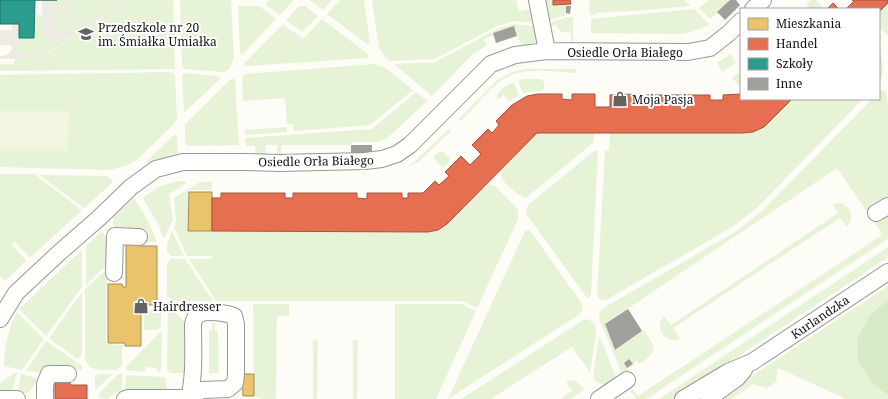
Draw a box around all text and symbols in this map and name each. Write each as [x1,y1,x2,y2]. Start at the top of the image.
legend [740,8,880,100]
text: Mieszkania [776,15,841,32]
place label: Przedszkole nr 20 im. Śmiałka Umiałka [98,19,217,50]
school or university icon: Przedszkole nr 20 im. Śmiałka Umiałka [77,25,95,43]
text: Handel [776,35,818,52]
street label: Osiedle Orła Białego [567,44,683,61]
text: Szkoły [776,55,813,72]
text: Inne [776,75,802,92]
shop icon: Moja Pasja [611,90,629,108]
place label: Moja Pasja [632,91,694,108]
street label: Osiedle Orła Białego [258,151,374,171]
street label: Kurlandzka [788,291,853,343]
shop icon: Hairdresser [132,297,150,315]
place label: Hairdresser [153,298,221,315]

